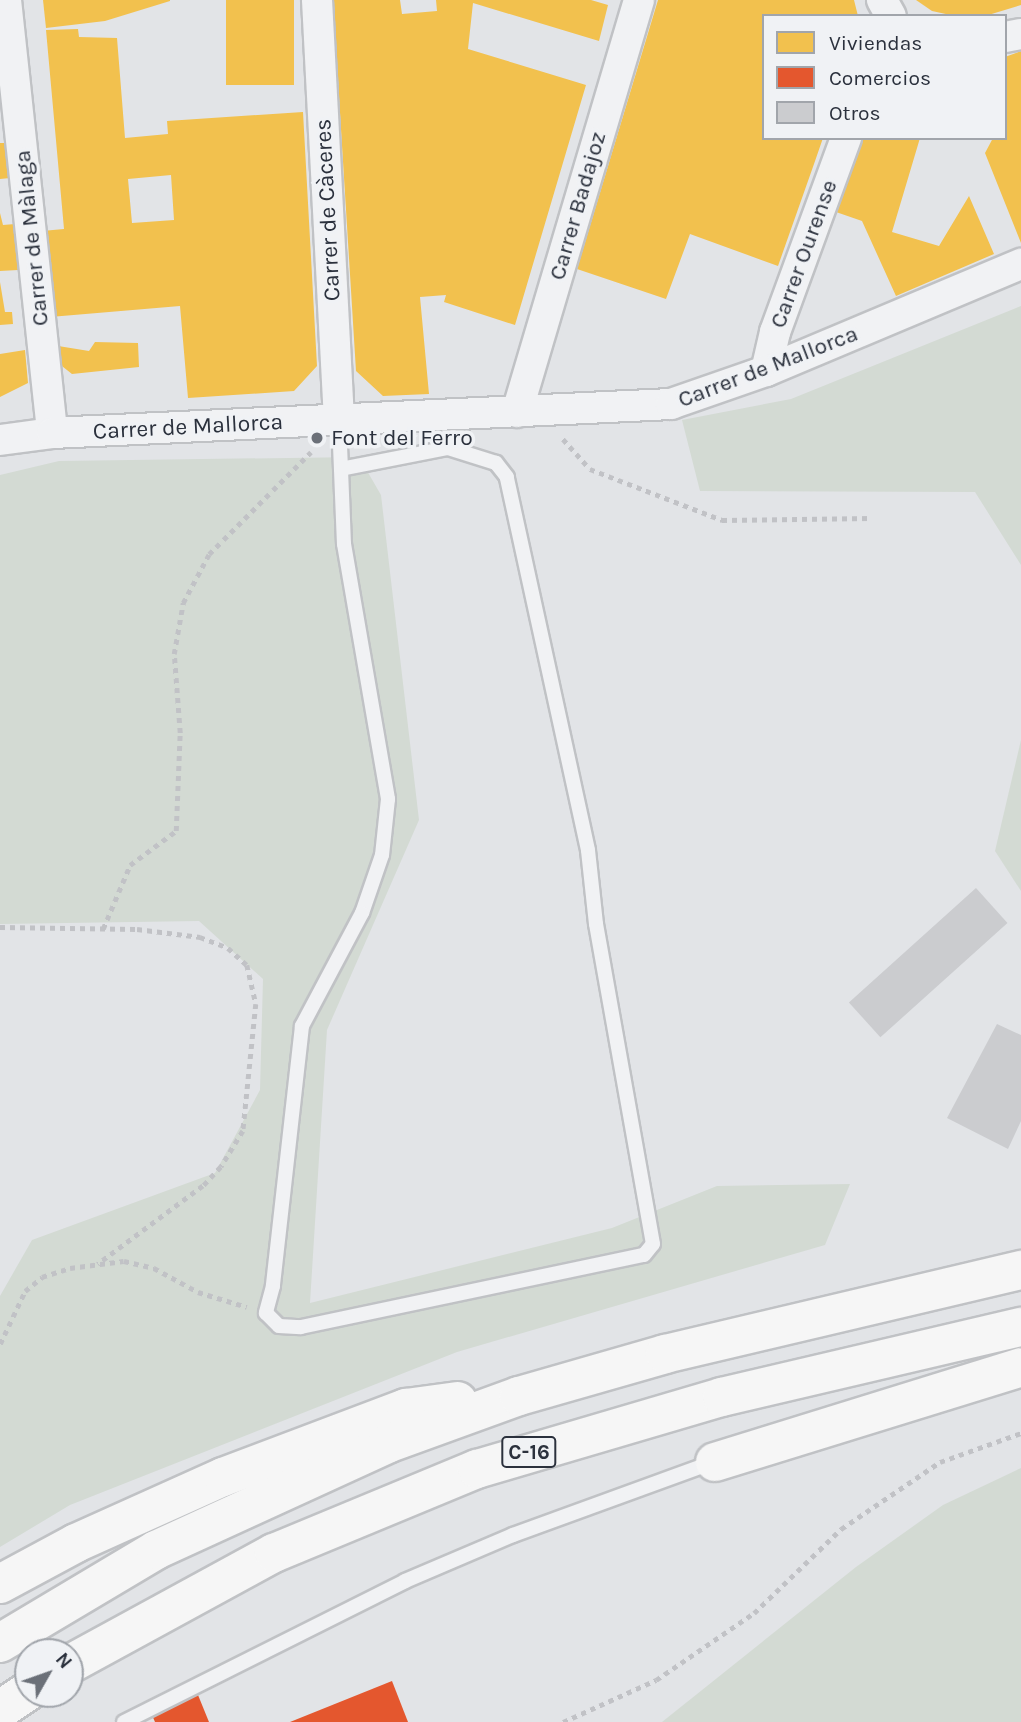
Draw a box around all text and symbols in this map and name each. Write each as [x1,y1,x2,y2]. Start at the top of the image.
legend [762,14,1007,140]
text: Viviendas [829,31,922,55]
text: Comercios [829,66,931,90]
text: Otros [829,101,881,125]
street label: Carrer de Càceres [309,118,347,302]
street label: Carrer Badajoz [544,129,612,283]
street label: Carrer de Màlaga [9,149,55,327]
street label: Carrer Ourense [764,176,844,332]
street label: Carrer de Mallorca [674,320,862,414]
street label: Carrer de Mallorca [92,408,284,446]
place label: Font del Ferro [331,424,473,452]
marker: Font del Ferro [309,430,325,446]
road number: C-16 [501,1434,557,1470]
north arrow [14,1638,84,1708]
text: N [51,1648,76,1673]

